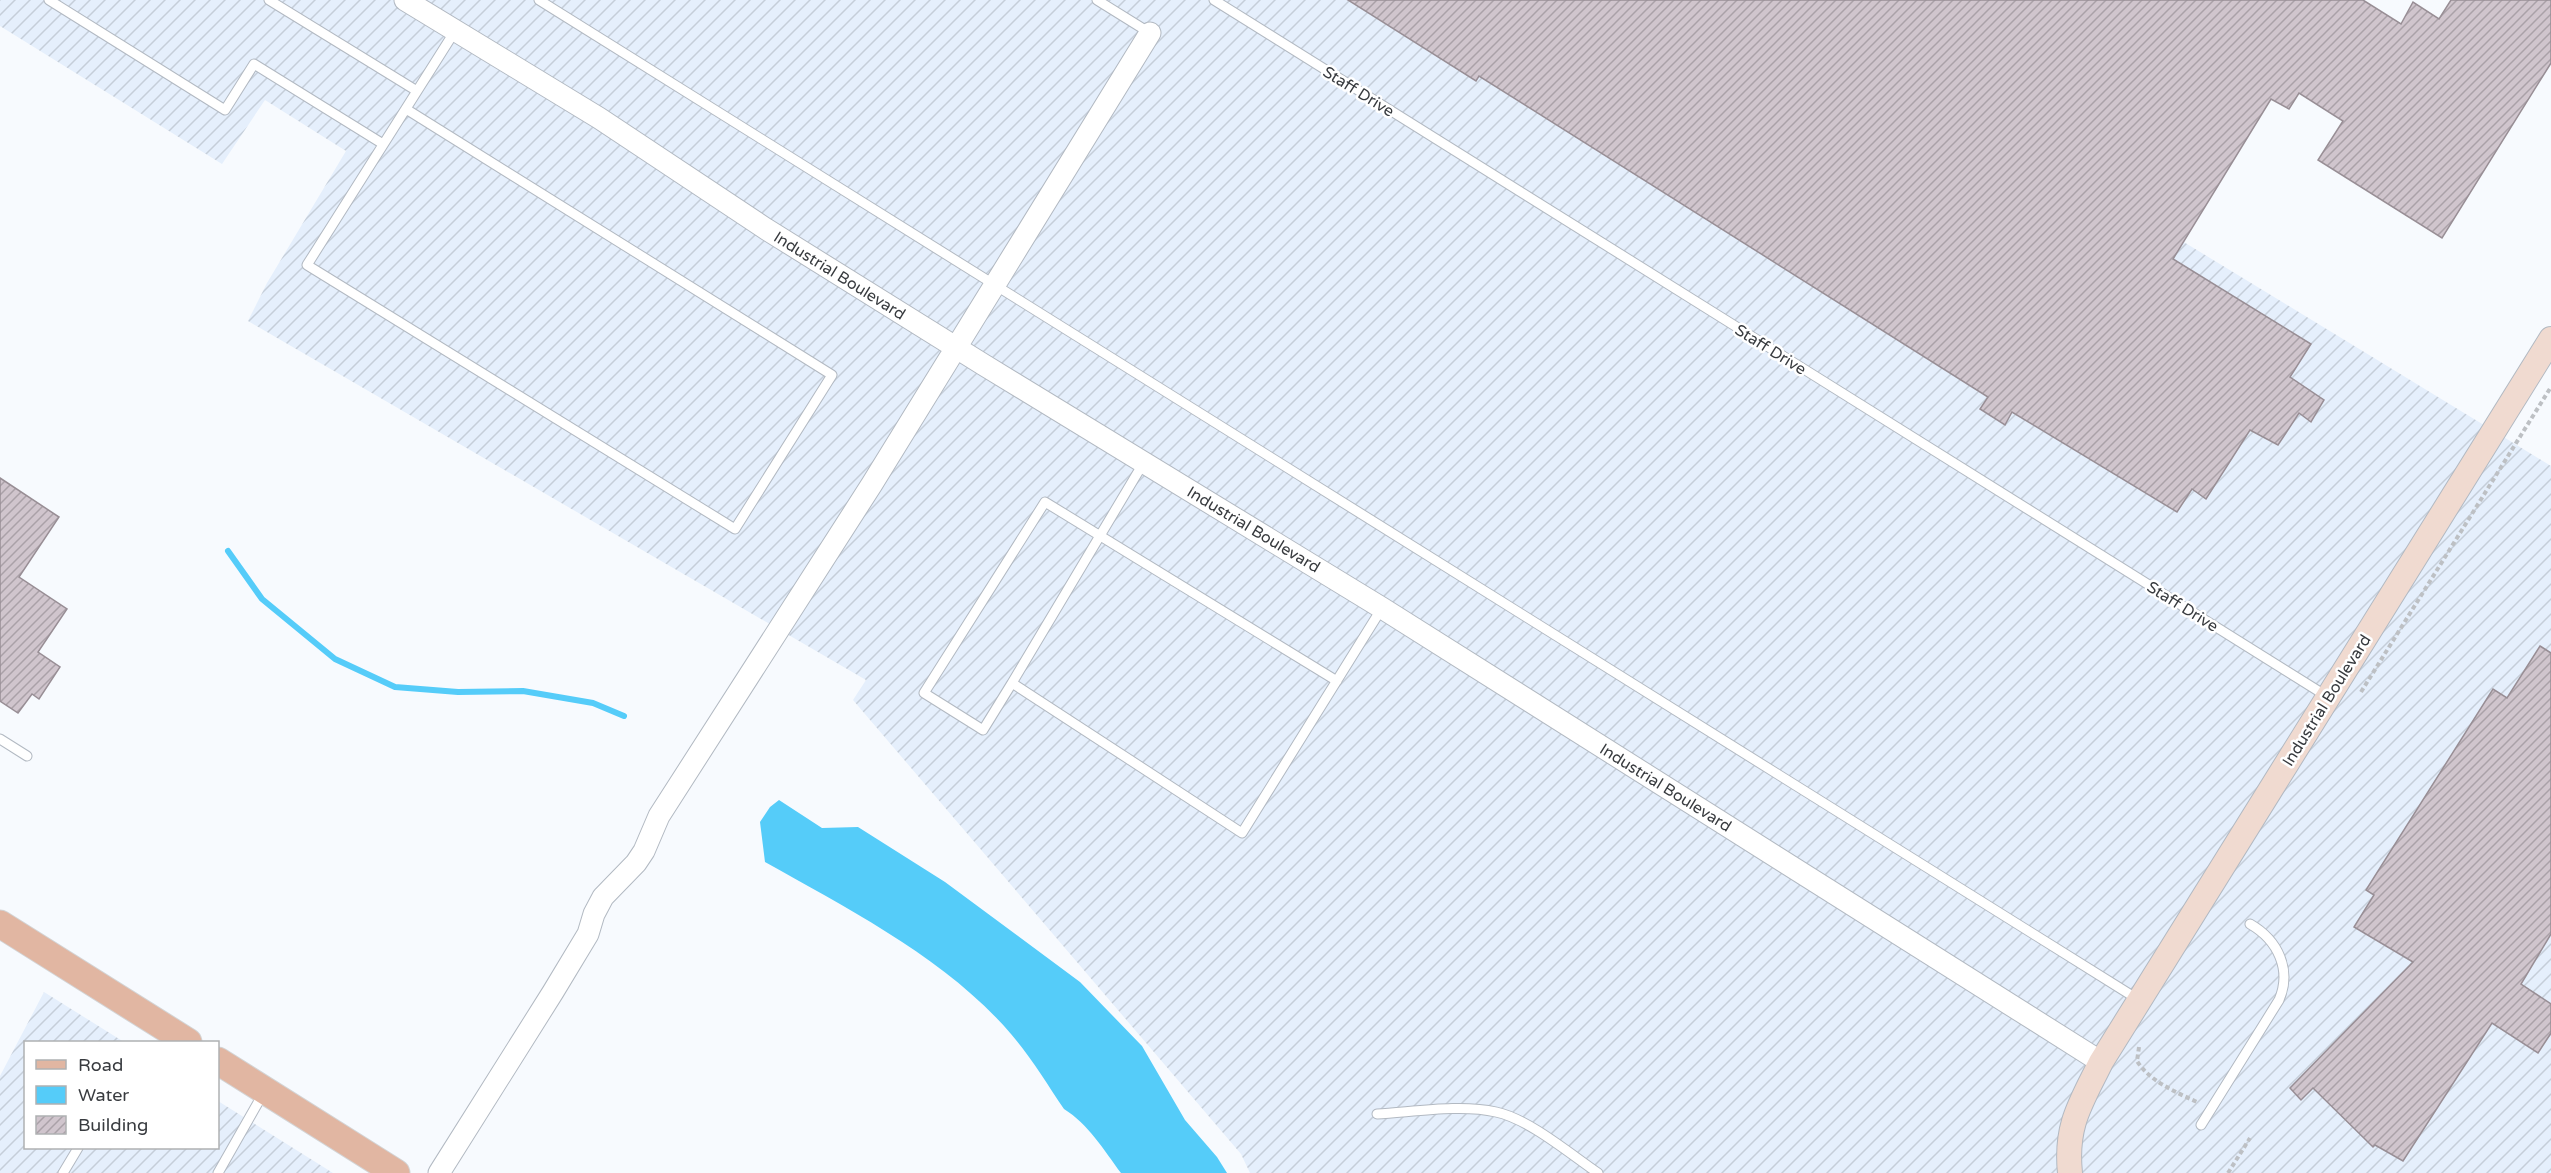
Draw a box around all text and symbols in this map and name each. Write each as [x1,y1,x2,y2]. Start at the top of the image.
street label: Staff Drive [1319,62,1398,122]
street label: Industrial Boulevard [770,227,909,325]
street label: Staff Drive [1731,320,1810,380]
street label: Industrial Boulevard [1183,482,1324,578]
street label: Staff Drive [2143,577,2222,637]
street label: Industrial Boulevard [2278,631,2376,770]
street label: Industrial Boulevard [1596,739,1735,837]
legend [24,1041,219,1149]
text: Road [78,1054,123,1076]
text: Water [78,1084,129,1106]
text: Building [78,1114,148,1136]

